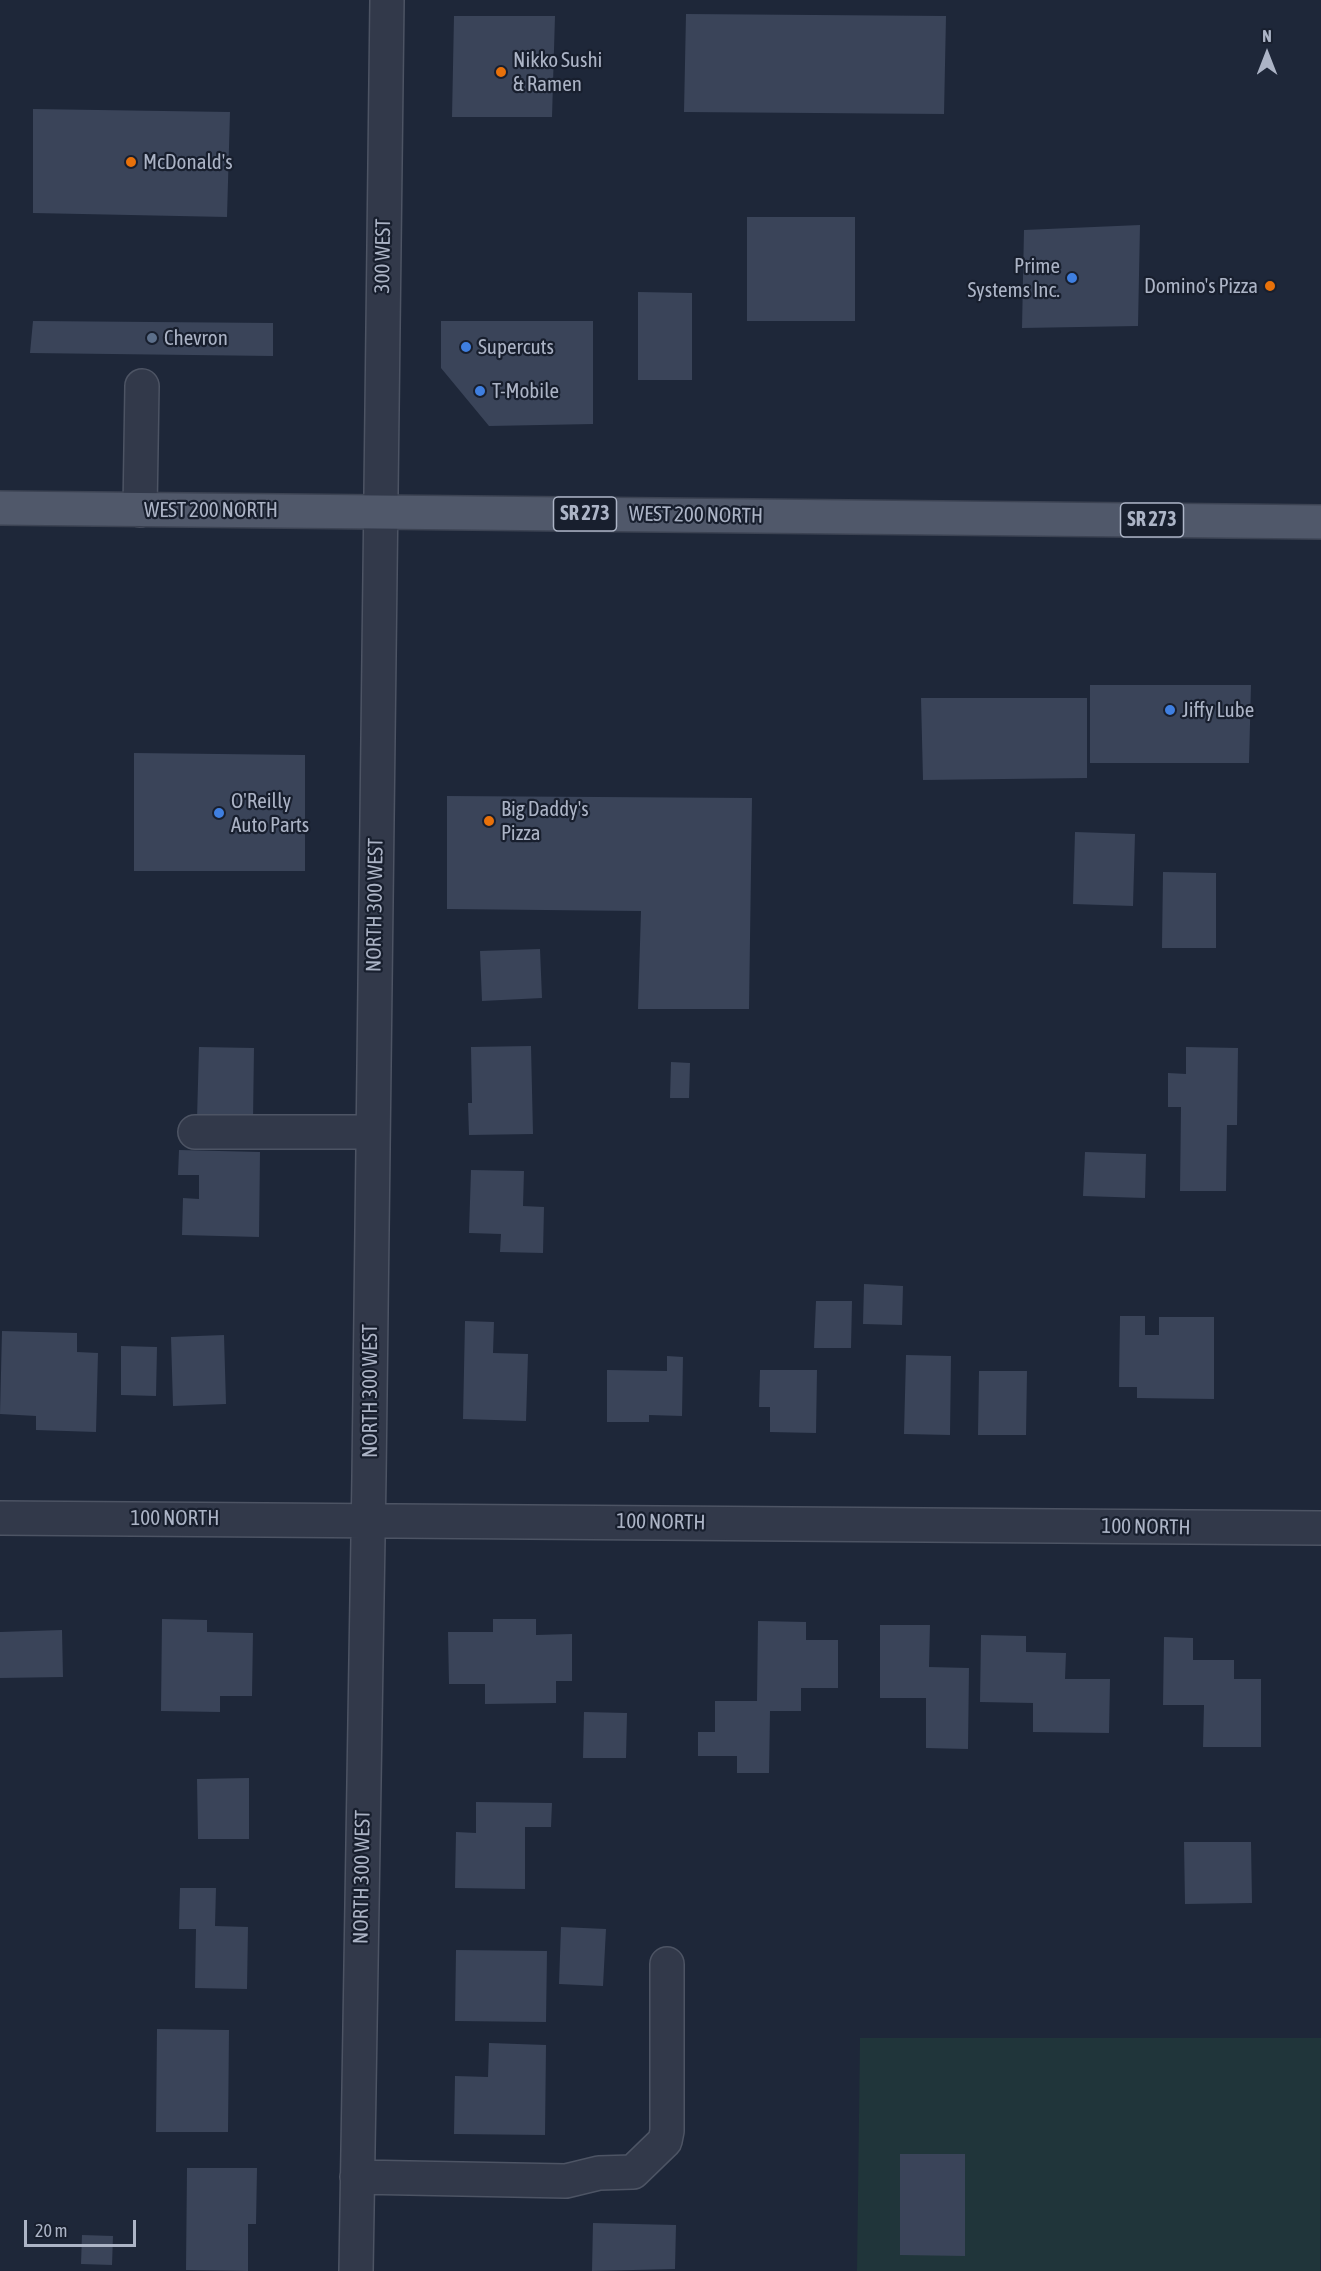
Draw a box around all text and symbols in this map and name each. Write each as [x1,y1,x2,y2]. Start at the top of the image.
north arrow [1237,24,1297,84]
text: N [1262,27,1272,45]
place label: Nikko Sushi & Ramen [513,47,602,97]
marker: Nikko Sushi & Ramen [494,65,508,79]
place label: McDonald's [143,149,233,175]
marker: McDonald's [124,155,138,169]
street label: 300 WEST [370,218,396,294]
place label: Prime Systems Inc. [967,253,1060,303]
marker: Prime Systems Inc. [1065,271,1079,285]
place label: Domino's Pizza [1144,273,1258,299]
marker: Domino's Pizza [1263,279,1277,293]
place label: Chevron [164,325,228,351]
marker: Chevron [145,331,159,345]
place label: Supercuts [478,334,554,360]
marker: Supercuts [459,340,473,354]
place label: T-Mobile [492,378,559,404]
marker: T-Mobile [473,384,487,398]
street label: WEST 200 NORTH [144,497,278,523]
road number: SR 273 [554,497,616,531]
street label: WEST 200 NORTH [629,501,763,529]
road number: SR 273 [1120,503,1184,537]
place label: Jiffy Lube [1182,697,1254,723]
marker: Jiffy Lube [1163,703,1177,717]
place label: O'Reilly Auto Parts [231,788,309,838]
place label: Big Daddy's Pizza [501,796,589,846]
marker: O'Reilly Auto Parts [212,806,226,820]
marker: Big Daddy's Pizza [482,814,496,828]
street label: NORTH 300 WEST [361,838,389,972]
street label: NORTH 300 WEST [357,1324,383,1458]
street label: 100 NORTH [130,1505,220,1531]
street label: 100 NORTH [616,1509,706,1535]
street label: 100 NORTH [1101,1514,1191,1540]
street label: NORTH 300 WEST [348,1810,376,1944]
scale bar [27,2208,140,2246]
text: 20 m [35,2220,67,2241]

